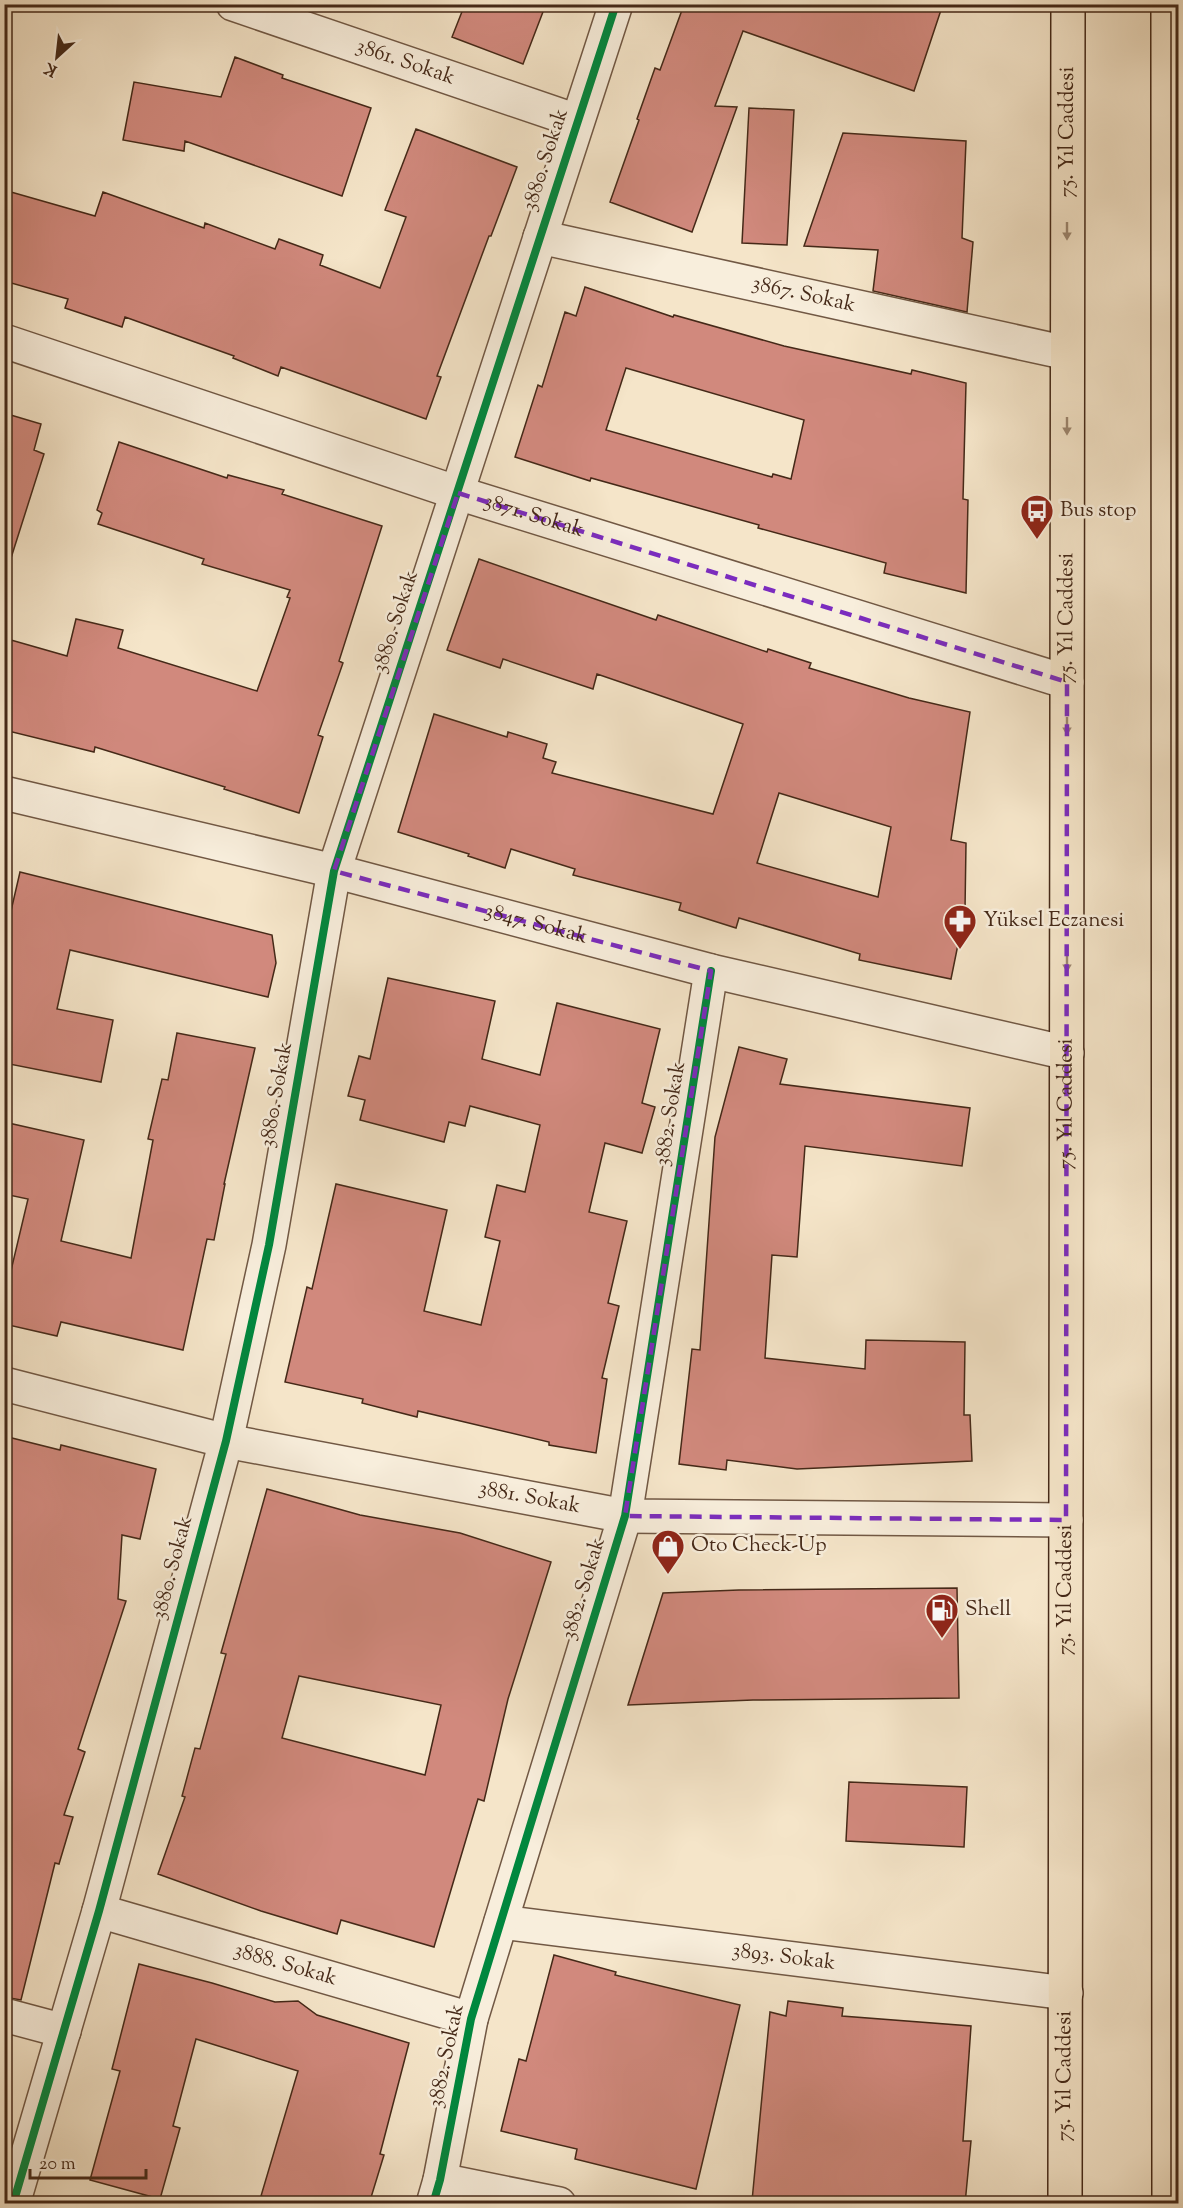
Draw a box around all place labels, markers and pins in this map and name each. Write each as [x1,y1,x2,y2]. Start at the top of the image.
bus stop icon: Bus stop [1019,493,1055,540]
place label: Bus stop [1060,496,1136,526]
pharmacy icon: Yüksel Eczanesi [942,903,978,950]
place label: Yüksel Eczanesi [983,906,1124,936]
shop icon: Oto Check-Up [650,1528,686,1575]
place label: Oto Check-Up [691,1531,827,1561]
fuel station icon: Shell [924,1592,960,1639]
place label: Shell [965,1595,1011,1625]

